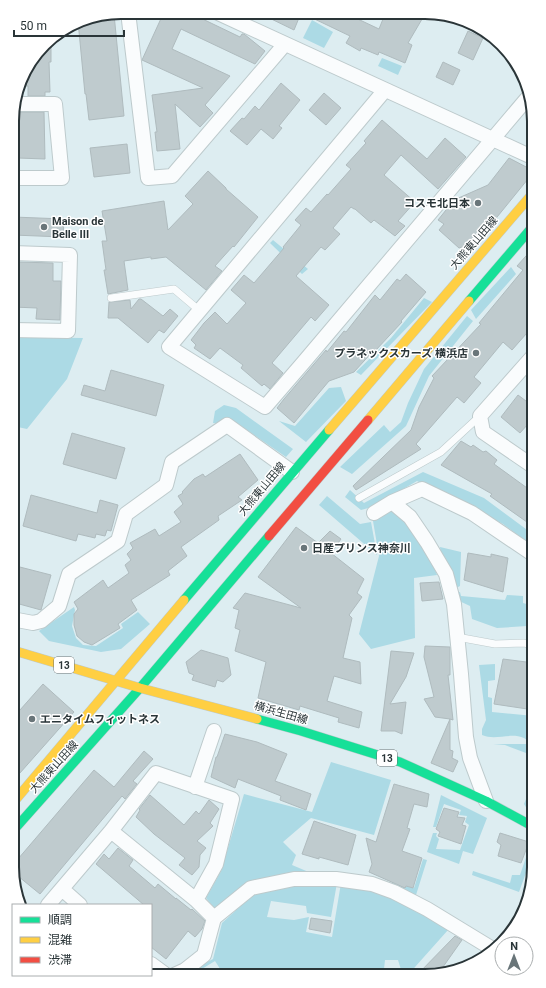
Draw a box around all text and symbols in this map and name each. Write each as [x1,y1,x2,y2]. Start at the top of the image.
scale bar [14,12,124,38]
text: 50 m [20,19,47,33]
place label: コスモ北日本 [404,197,470,210]
marker: コスモ北日本 [473,198,483,208]
street label: 大熊東山田線 [447,214,501,272]
place label: Maison de Belle III [52,215,103,241]
marker: Maison de Belle III [39,222,49,232]
place label: プラネックスカーズ 横浜店 [334,347,468,360]
marker: プラネックスカーズ 横浜店 [471,348,481,358]
street label: 大熊東山田線 [236,460,288,518]
place label: 日産プリンス神奈川 [312,542,411,555]
marker: 日産プリンス神奈川 [299,543,309,553]
road number: 13 [54,657,74,673]
street label: 横浜生田線 [253,699,309,727]
place label: エニタイムフィットネス [40,713,160,726]
marker: エニタイムフィットネス [27,714,37,724]
street label: 大熊東山田線 [27,738,81,796]
road number: 13 [377,750,397,766]
legend [12,904,152,976]
text: 順調 [48,913,72,927]
text: 混雑 [48,933,72,947]
north arrow [494,936,534,976]
text: N [510,940,518,953]
text: 渋滞 [48,953,72,967]

